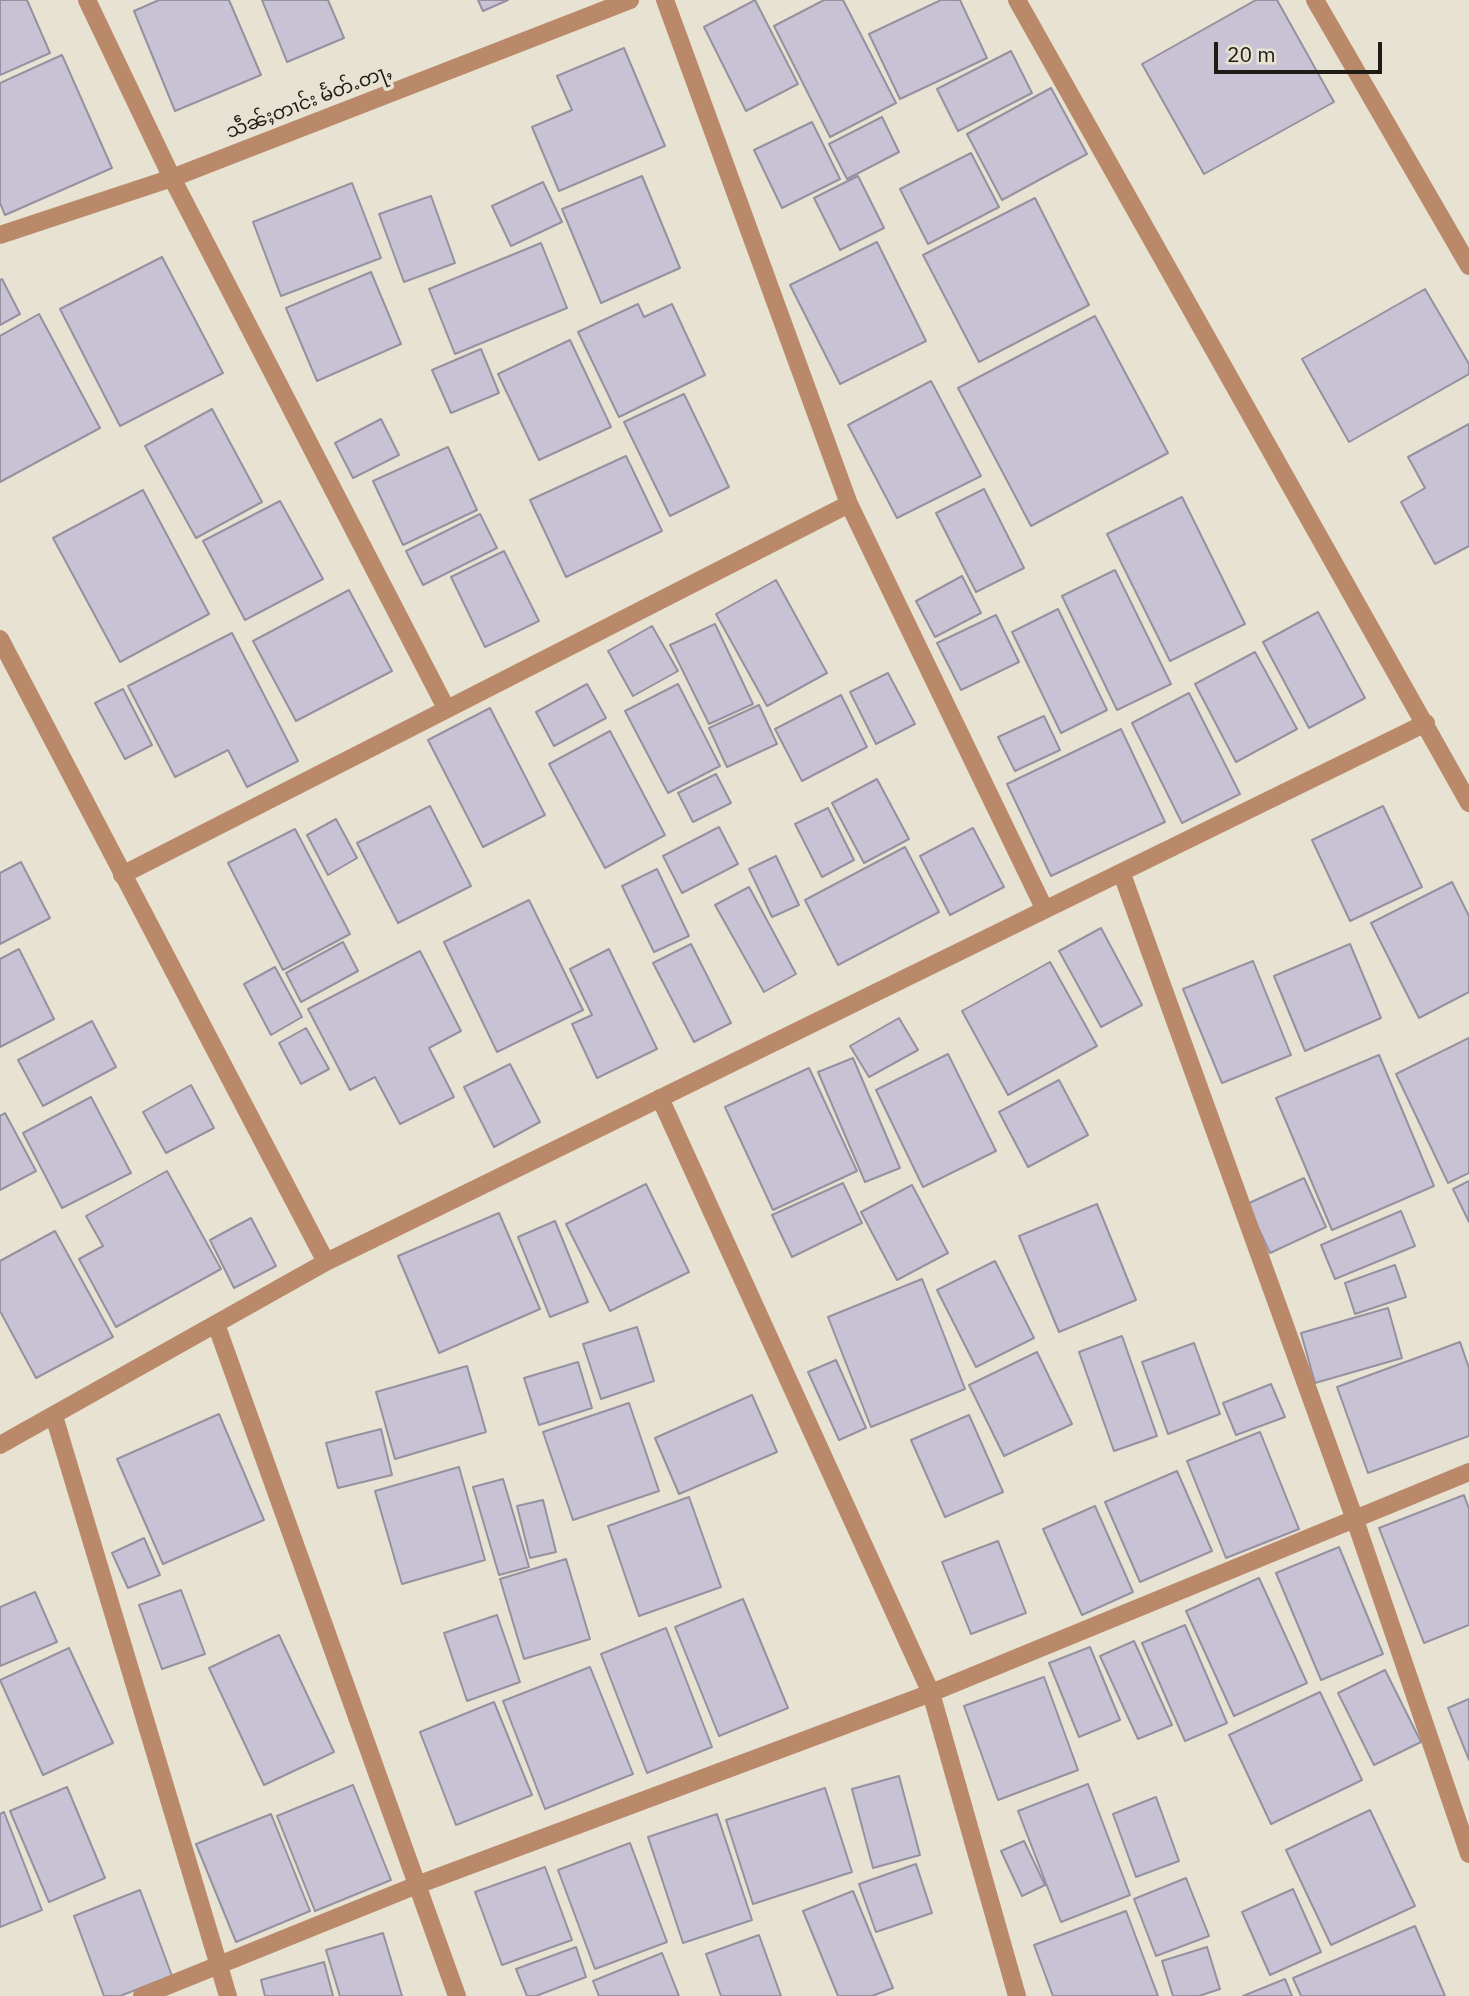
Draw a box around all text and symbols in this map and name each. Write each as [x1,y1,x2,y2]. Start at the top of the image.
scale bar [1217,28,1385,72]
text: 20 m [1227,40,1276,68]
street label: သဵၼ်ႈတၢင်း မႅတ်ႉတႃႇ [223,60,395,144]

